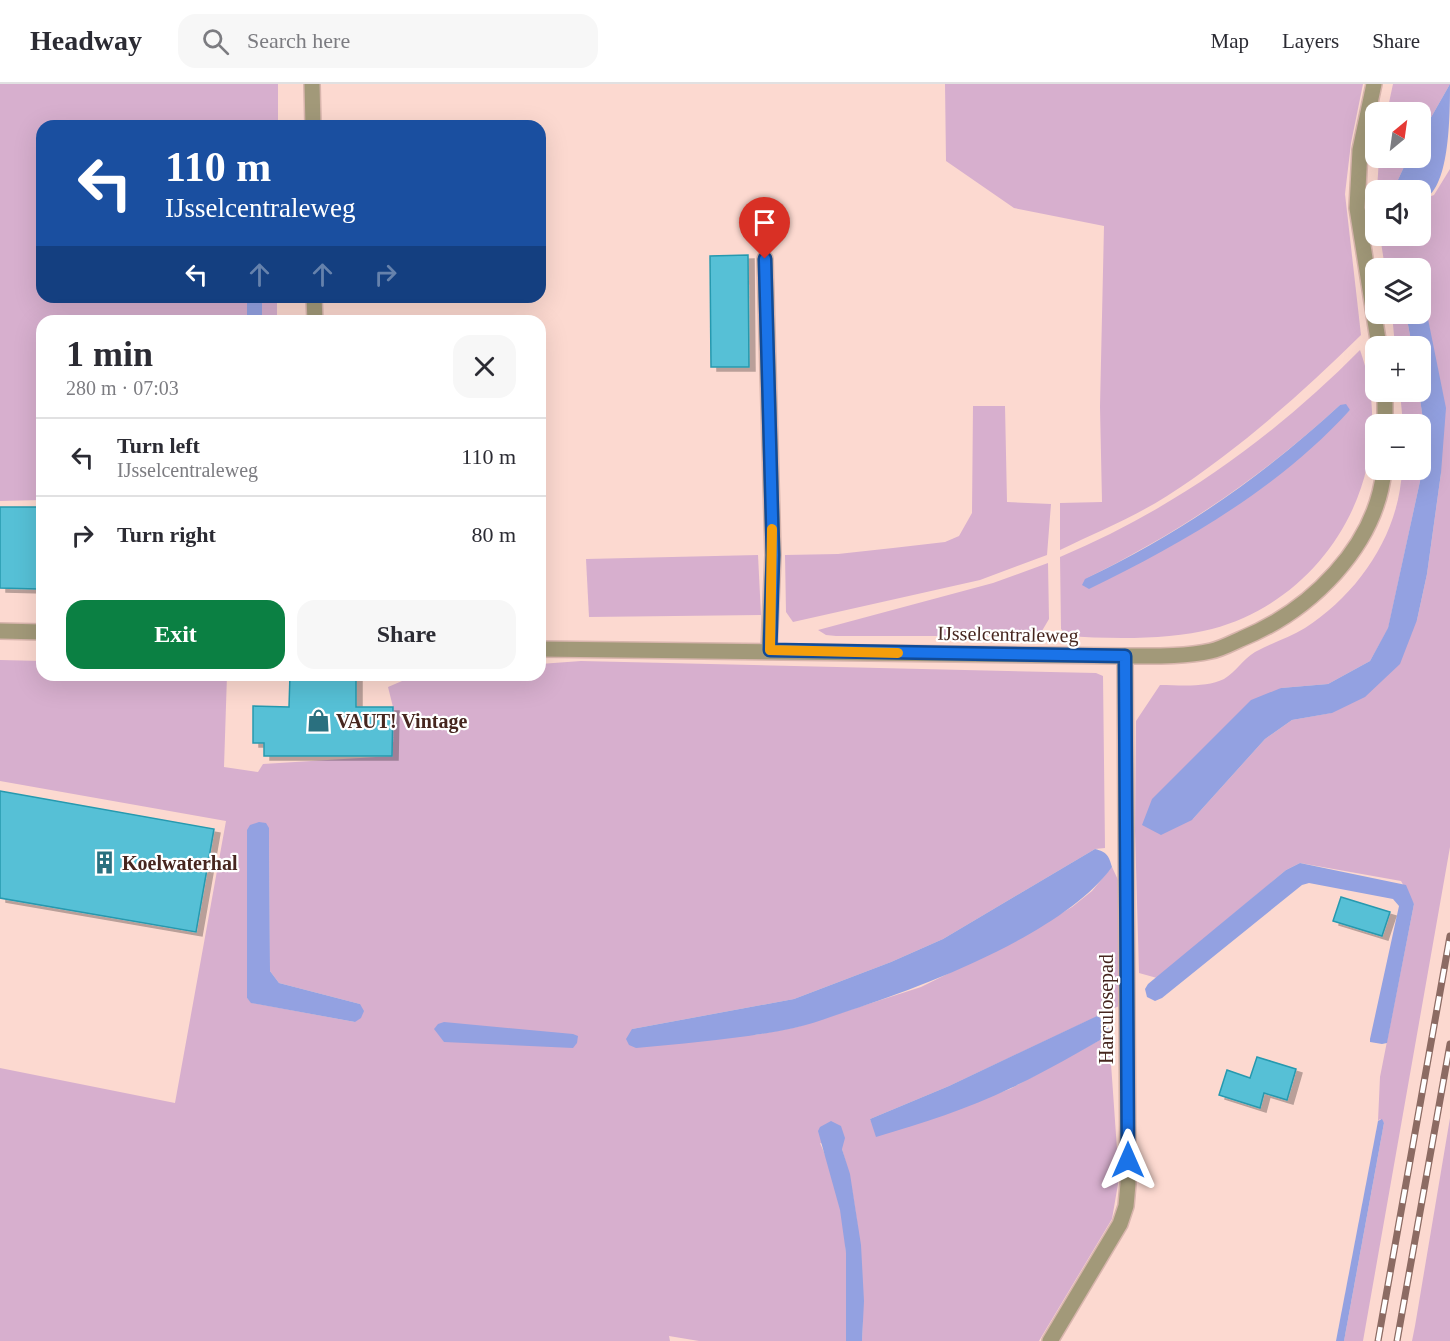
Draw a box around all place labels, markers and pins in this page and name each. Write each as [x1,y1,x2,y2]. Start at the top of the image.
pin [739,197,790,259]
shop icon: VAUT! Vintage [305,708,331,734]
place label: VAUT! Vintage [336,710,467,733]
building icon: Koelwaterhal [91,850,117,876]
place label: Koelwaterhal [122,852,238,874]

